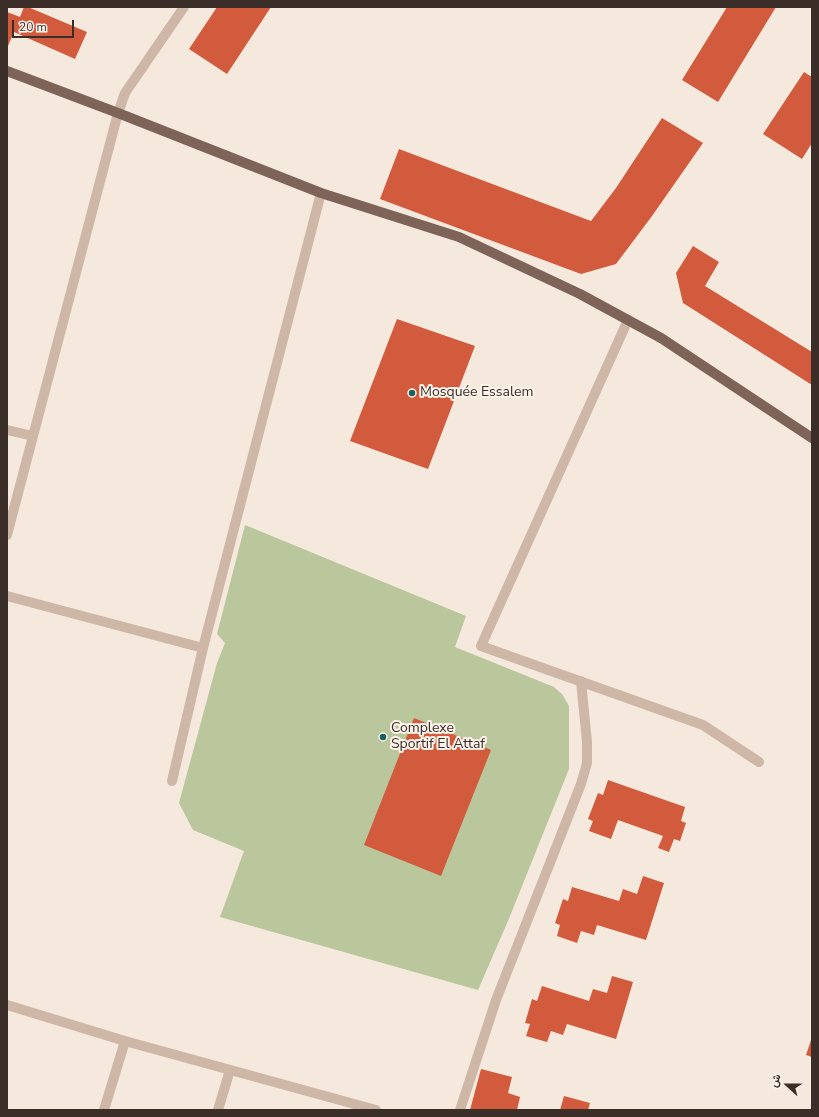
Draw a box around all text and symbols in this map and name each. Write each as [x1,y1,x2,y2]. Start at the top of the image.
scale bar [14,12,76,38]
text: 20 m [19,19,47,35]
place label: Mosquée Essalem [420,385,533,401]
marker: Mosquée Essalem [407,388,417,398]
place label: Complexe Sportif El Attaf [391,721,485,754]
marker: Complexe Sportif El Attaf [378,732,388,742]
north arrow [767,1065,807,1105]
text: ش [766,1072,785,1089]

